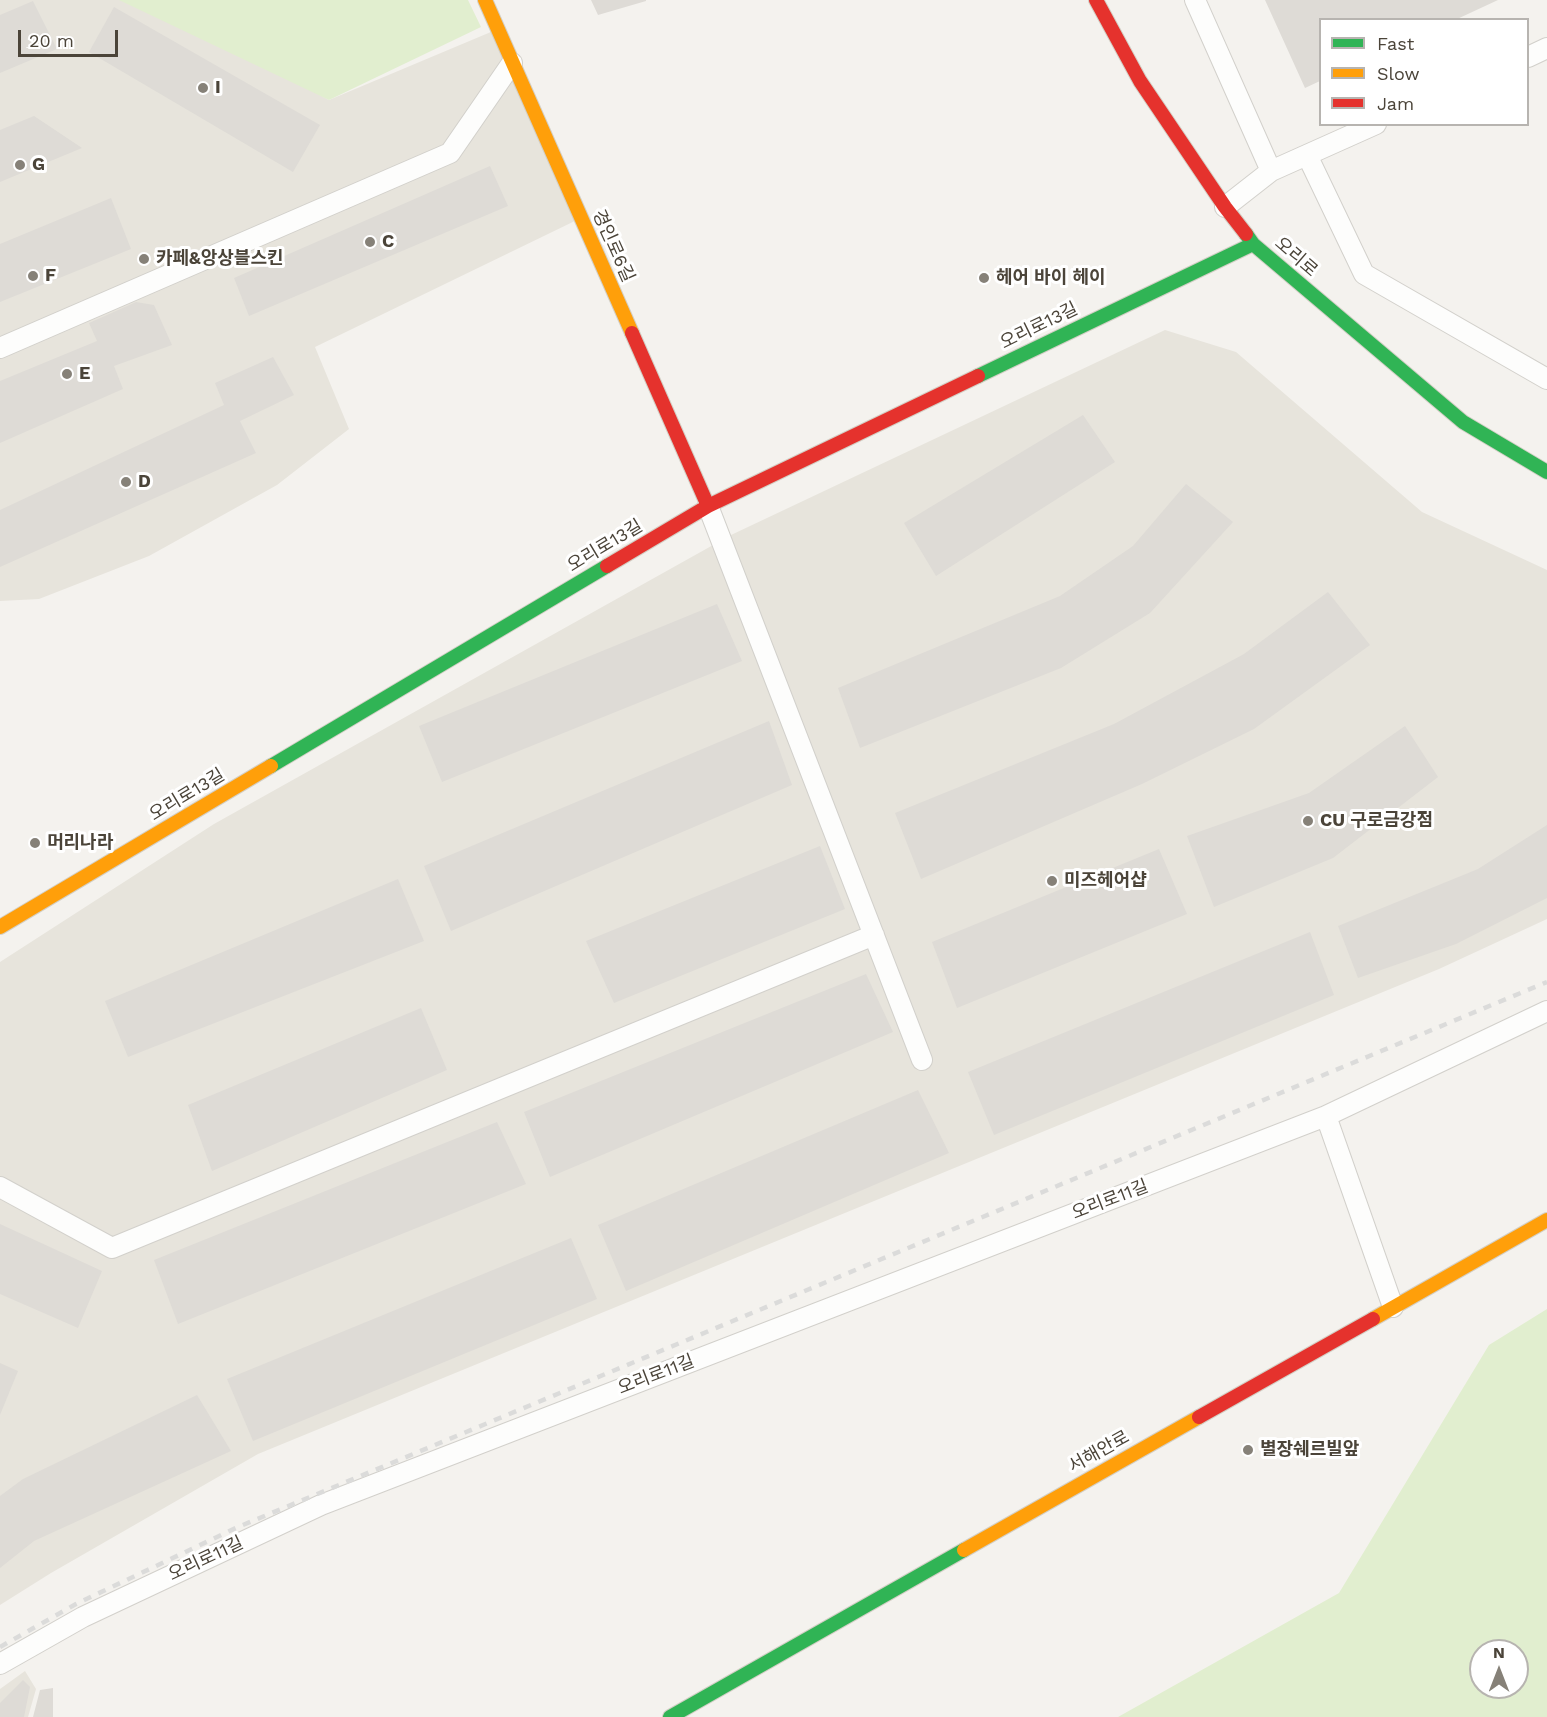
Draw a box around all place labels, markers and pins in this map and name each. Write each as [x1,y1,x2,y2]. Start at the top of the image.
place label: I [215,77,221,99]
marker: I [196,81,210,95]
place label: G [32,154,45,176]
marker: G [13,158,27,172]
place label: C [382,231,394,253]
marker: C [363,235,377,249]
place label: 카페&앙상블스킨 [156,248,284,270]
marker: 카페&앙상블스킨 [137,252,151,266]
place label: F [45,265,56,287]
place label: 헤어 바이 헤이 [996,267,1106,289]
marker: F [26,269,40,283]
marker: 헤어 바이 헤이 [977,271,991,285]
place label: E [79,363,90,385]
marker: E [60,367,74,381]
place label: D [138,471,151,493]
marker: D [119,475,133,489]
place label: CU 구로금강점 [1320,810,1433,832]
marker: CU 구로금강점 [1301,814,1315,828]
place label: 머리나라 [47,832,113,854]
marker: 머리나라 [28,836,42,850]
place label: 미즈헤어샵 [1064,870,1147,892]
marker: 미즈헤어샵 [1045,874,1059,888]
place label: 별장쉐르빌앞 [1260,1439,1359,1461]
marker: 별장쉐르빌앞 [1241,1443,1255,1457]

